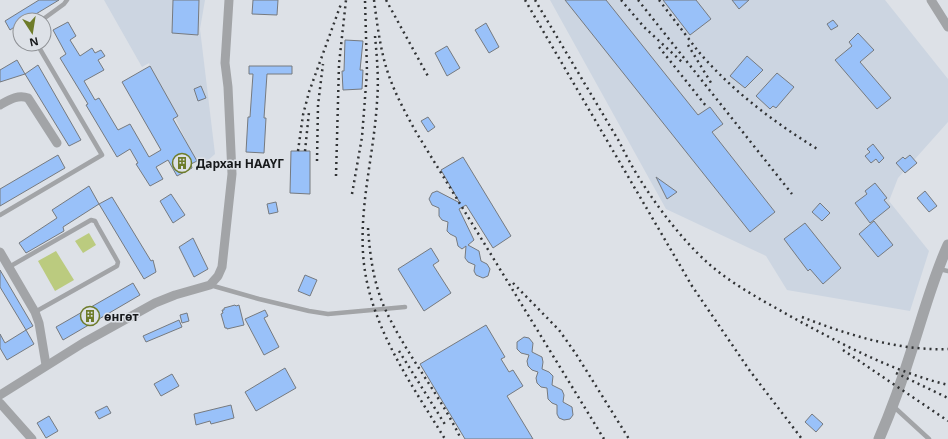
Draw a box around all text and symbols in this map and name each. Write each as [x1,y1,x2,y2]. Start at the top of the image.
north arrow [12,12,52,52]
text: N [28,34,40,51]
building icon: Дархан НААҮГ [171,152,193,174]
place label: Дархан НААҮГ [196,155,284,172]
building icon: өнгөт [79,305,101,327]
place label: өнгөт [104,308,139,325]

